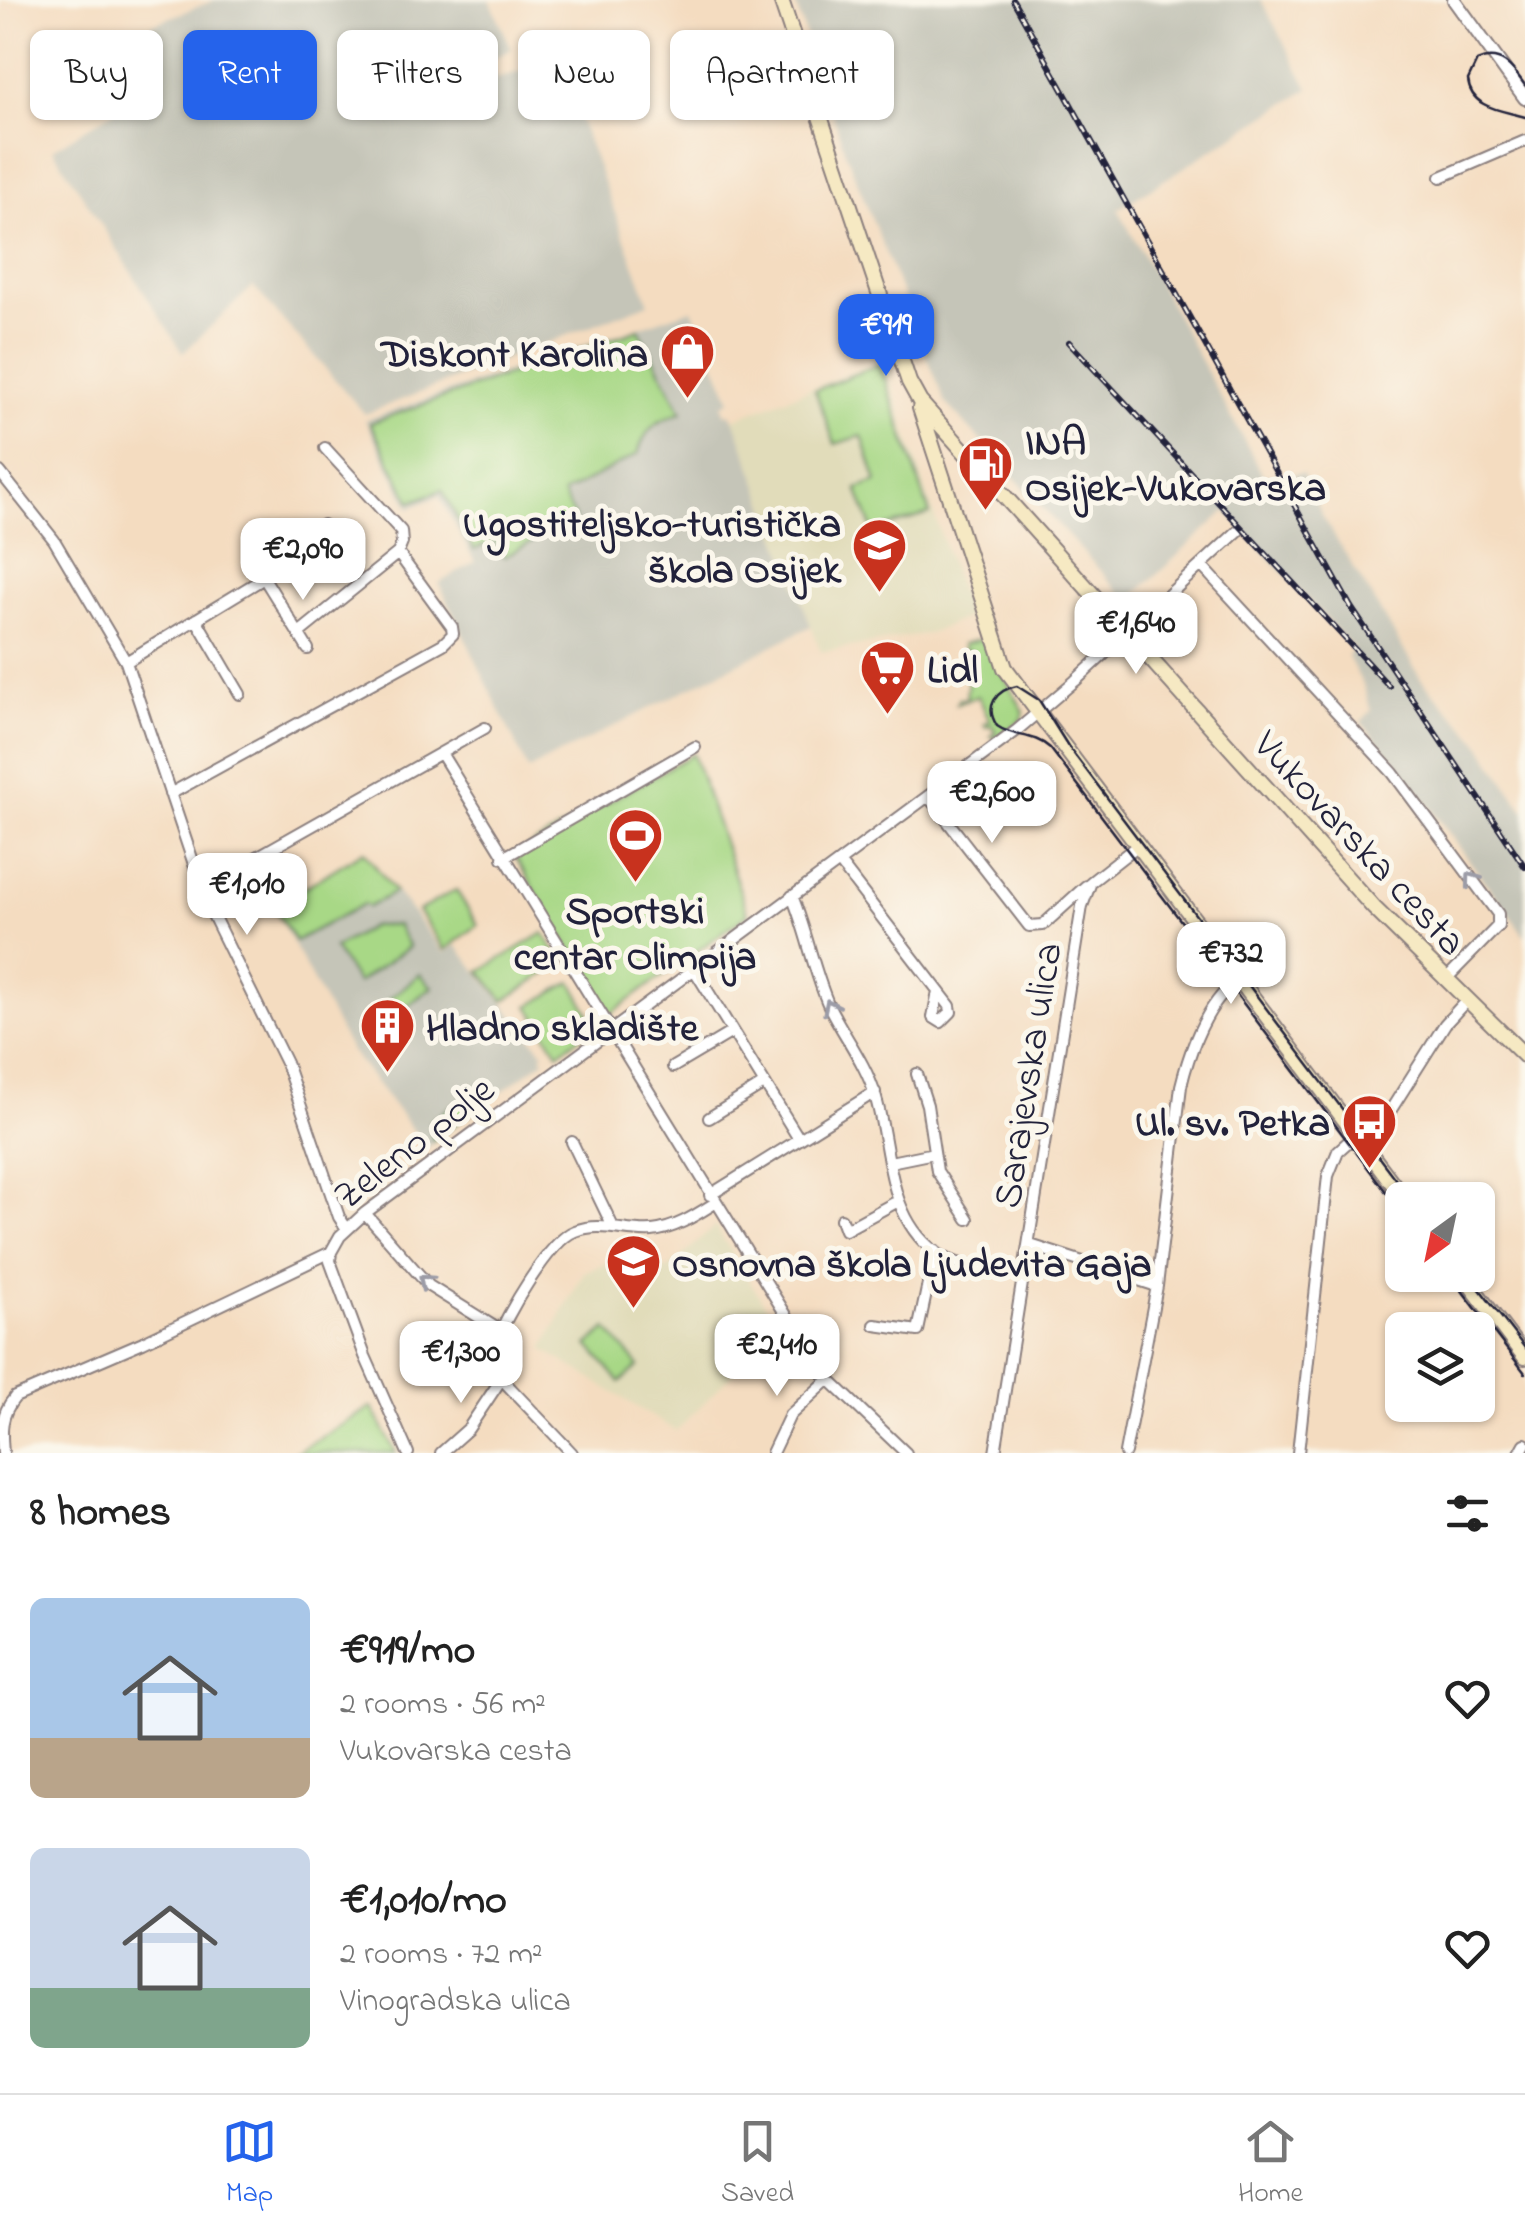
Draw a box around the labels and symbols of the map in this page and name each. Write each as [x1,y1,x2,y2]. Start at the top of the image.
pin: €919 [827,294,945,379]
shop icon: Diskont Karolina [657,322,717,401]
place label: Diskont Karolina [379,327,648,386]
place label: INA Osijek-Vukovarska [1025,415,1326,520]
fuel station icon: INA Osijek-Vukovarska [956,433,1016,512]
place label: Ugostiteljsko-turistička škola Osijek [462,497,842,602]
school or university icon: Ugostiteljsko-turistička škola Osijek [850,515,910,594]
pin: €2,090 [222,518,384,603]
pin: €1,640 [1055,592,1217,677]
supermarket icon: Lidl [858,638,918,717]
place label: Lidl [927,643,978,702]
street label: Vukovarska cesta [1237,718,1478,971]
pin: €2,600 [911,761,1073,846]
sports icon: Sportski centar Olimpija [605,805,665,884]
pin: €1,010 [166,853,328,938]
one-way arrow [1467,872,1484,890]
place label: Sportski centar Olimpija [514,884,756,989]
pin: €732 [1172,922,1290,1007]
street label: Sarajevska ulica [980,939,1081,1213]
building icon: Hladno skladište [357,996,417,1075]
one-way arrow [823,998,843,1016]
place label: Hladno skladište [426,1001,699,1060]
street label: Zeleno polje [323,1063,509,1226]
bus stop icon: Ul. sv. Petka [1339,1091,1399,1170]
place label: Ul. sv. Petka [1135,1096,1330,1155]
north arrow [1385,1182,1495,1292]
school or university icon: Osnovna škola Ljudevita Gaja [603,1232,663,1311]
place label: Osnovna škola Ljudevita Gaja [672,1237,1152,1296]
one-way arrow [419,1274,437,1292]
pin: €2,410 [696,1314,858,1399]
pin: €1,300 [380,1321,542,1406]

